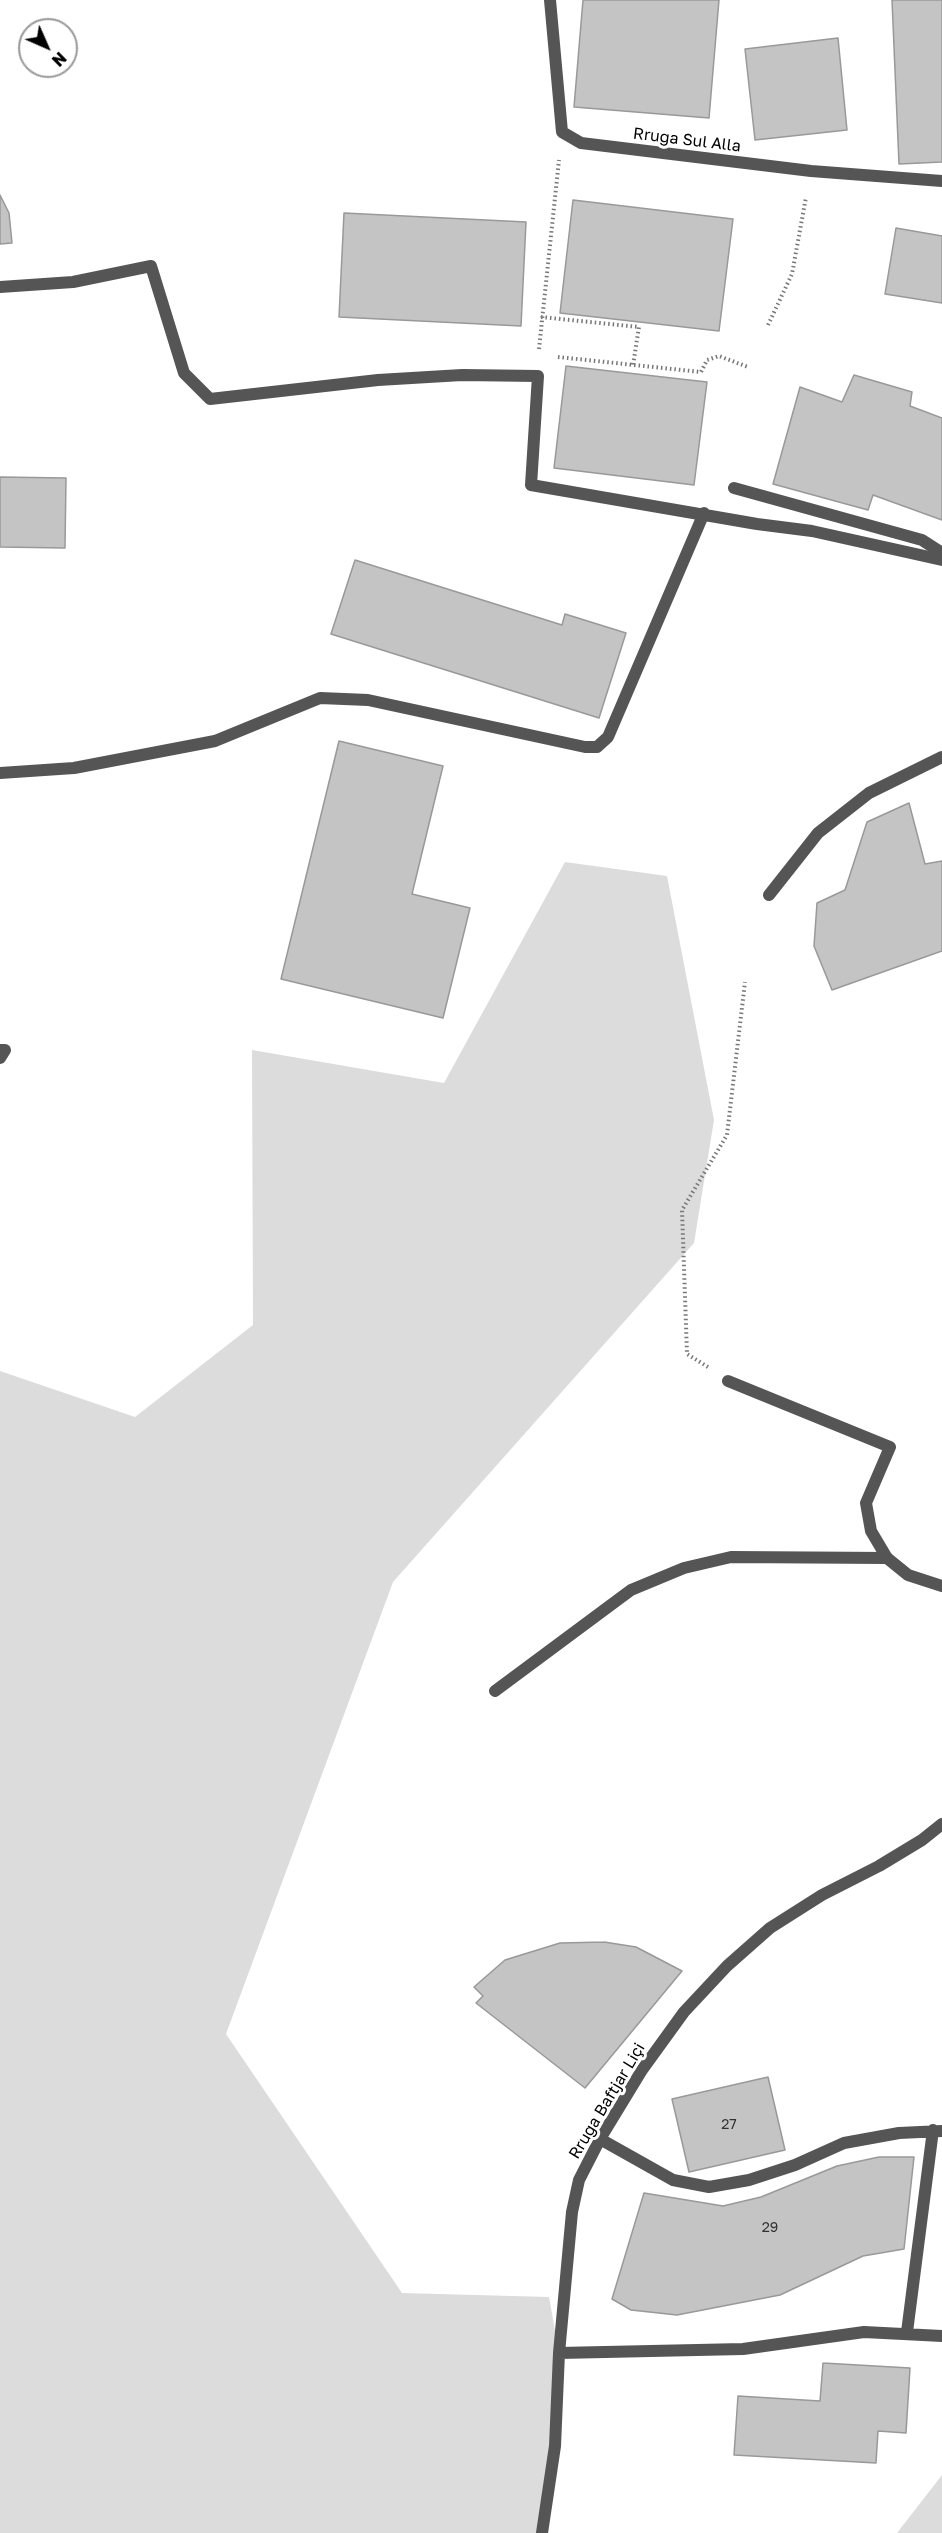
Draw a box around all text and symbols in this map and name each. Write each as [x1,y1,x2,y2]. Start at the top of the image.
north arrow [18,18,78,78]
text: N [48,48,71,71]
street label: Rruga Sul Alla [632,124,742,156]
street label: Rruga Baftjar Liçi [565,2040,649,2162]
house number: 27 [721,2117,737,2133]
house number: 29 [762,2220,778,2236]

